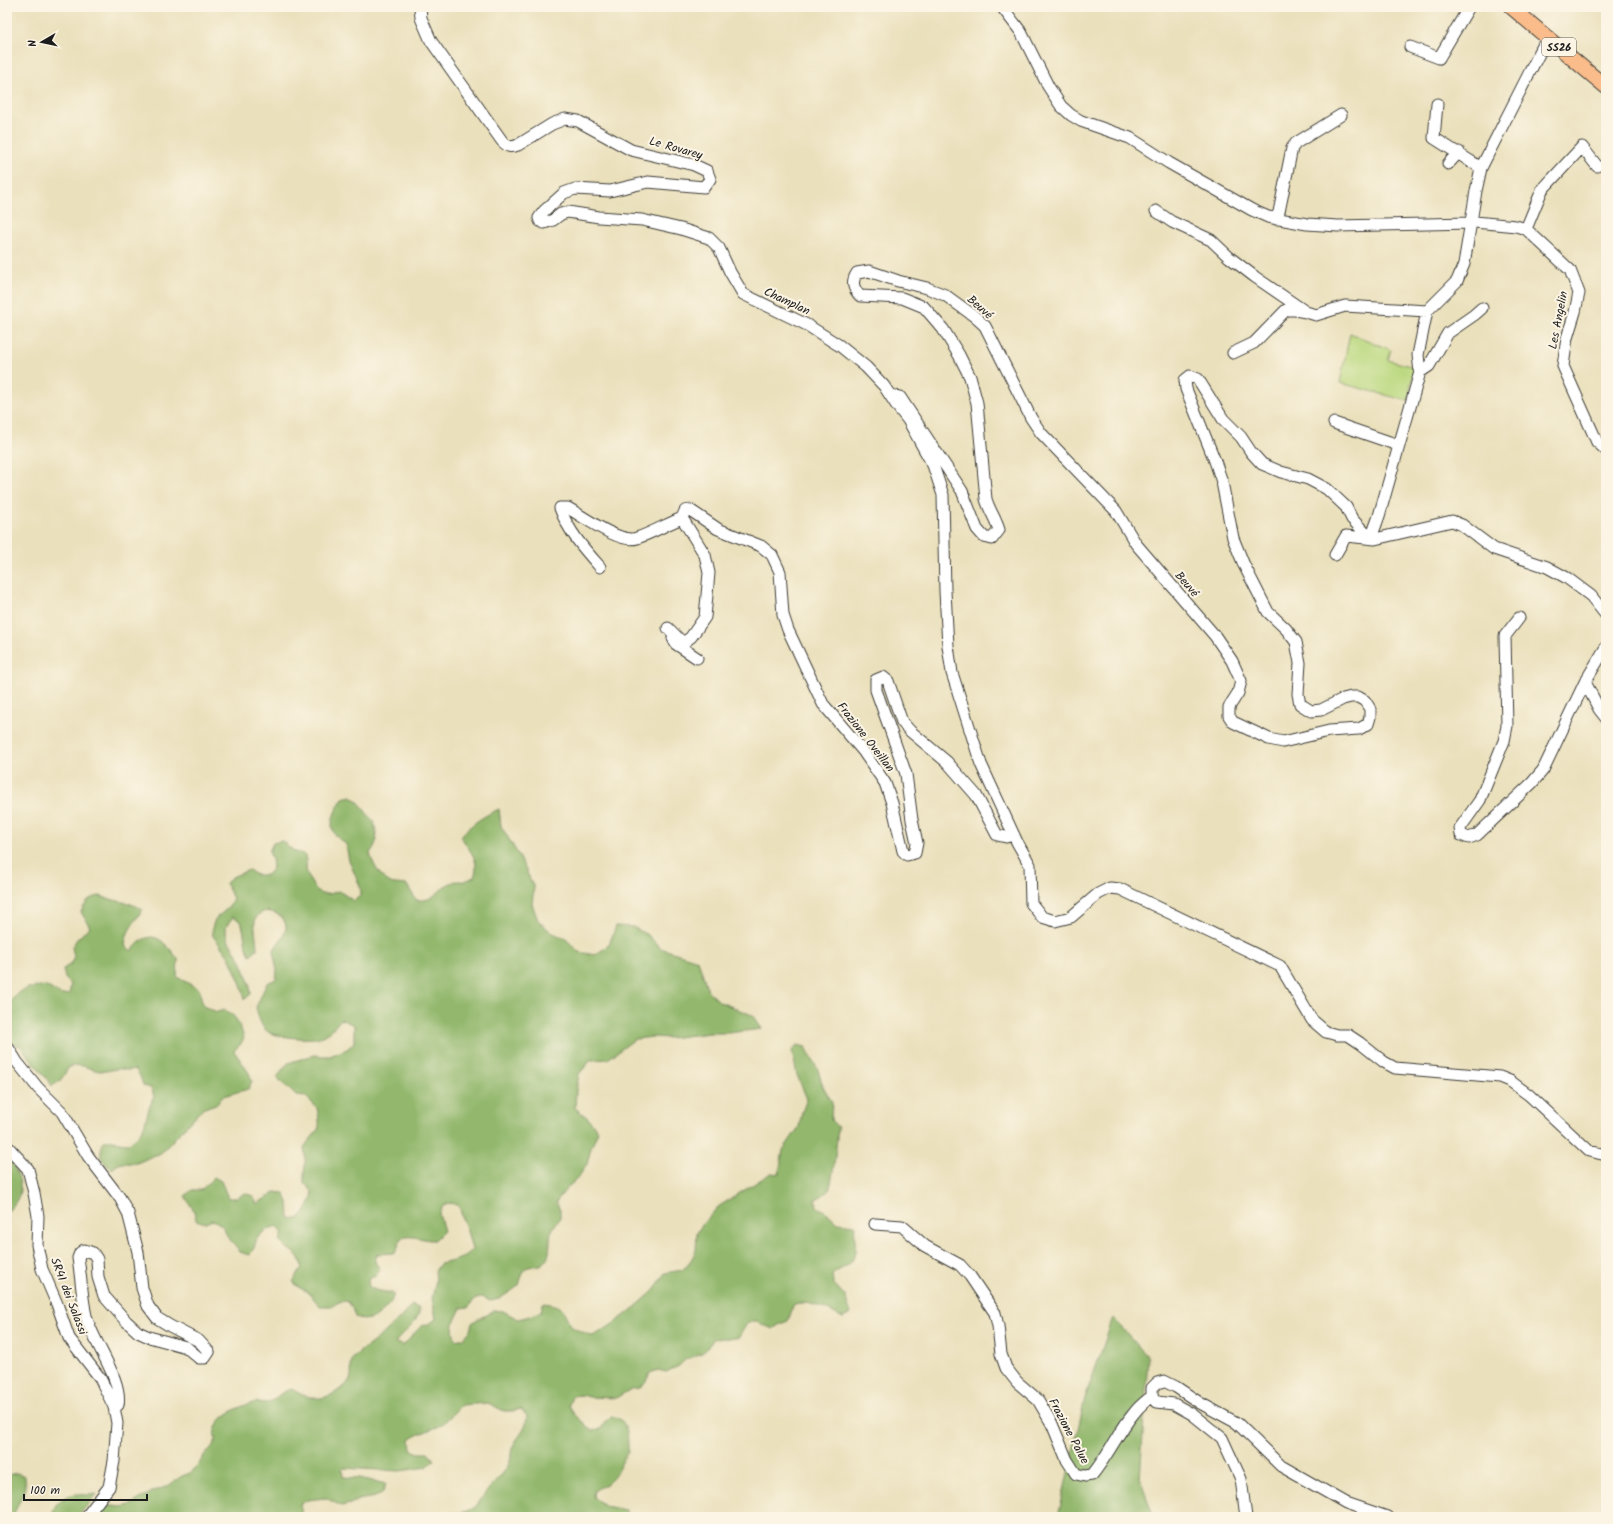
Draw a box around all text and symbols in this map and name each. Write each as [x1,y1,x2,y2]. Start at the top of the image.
north arrow [22,22,62,62]
road number: SS26 [1542,38,1576,56]
text: N [24,39,43,48]
street label: Le Rovarey [647,132,705,165]
street label: Champlan [760,282,813,321]
street label: Les Angelin [1544,289,1573,351]
street label: Beuvé [962,291,997,325]
street label: Beuvé [1170,567,1204,602]
street label: Frazione Oveillan [832,698,899,777]
street label: SR41 dei Salassi [45,1255,92,1339]
street label: Frazione Palue [1043,1395,1094,1468]
scale bar [24,1476,147,1502]
text: 100 m [30,1481,61,1500]

